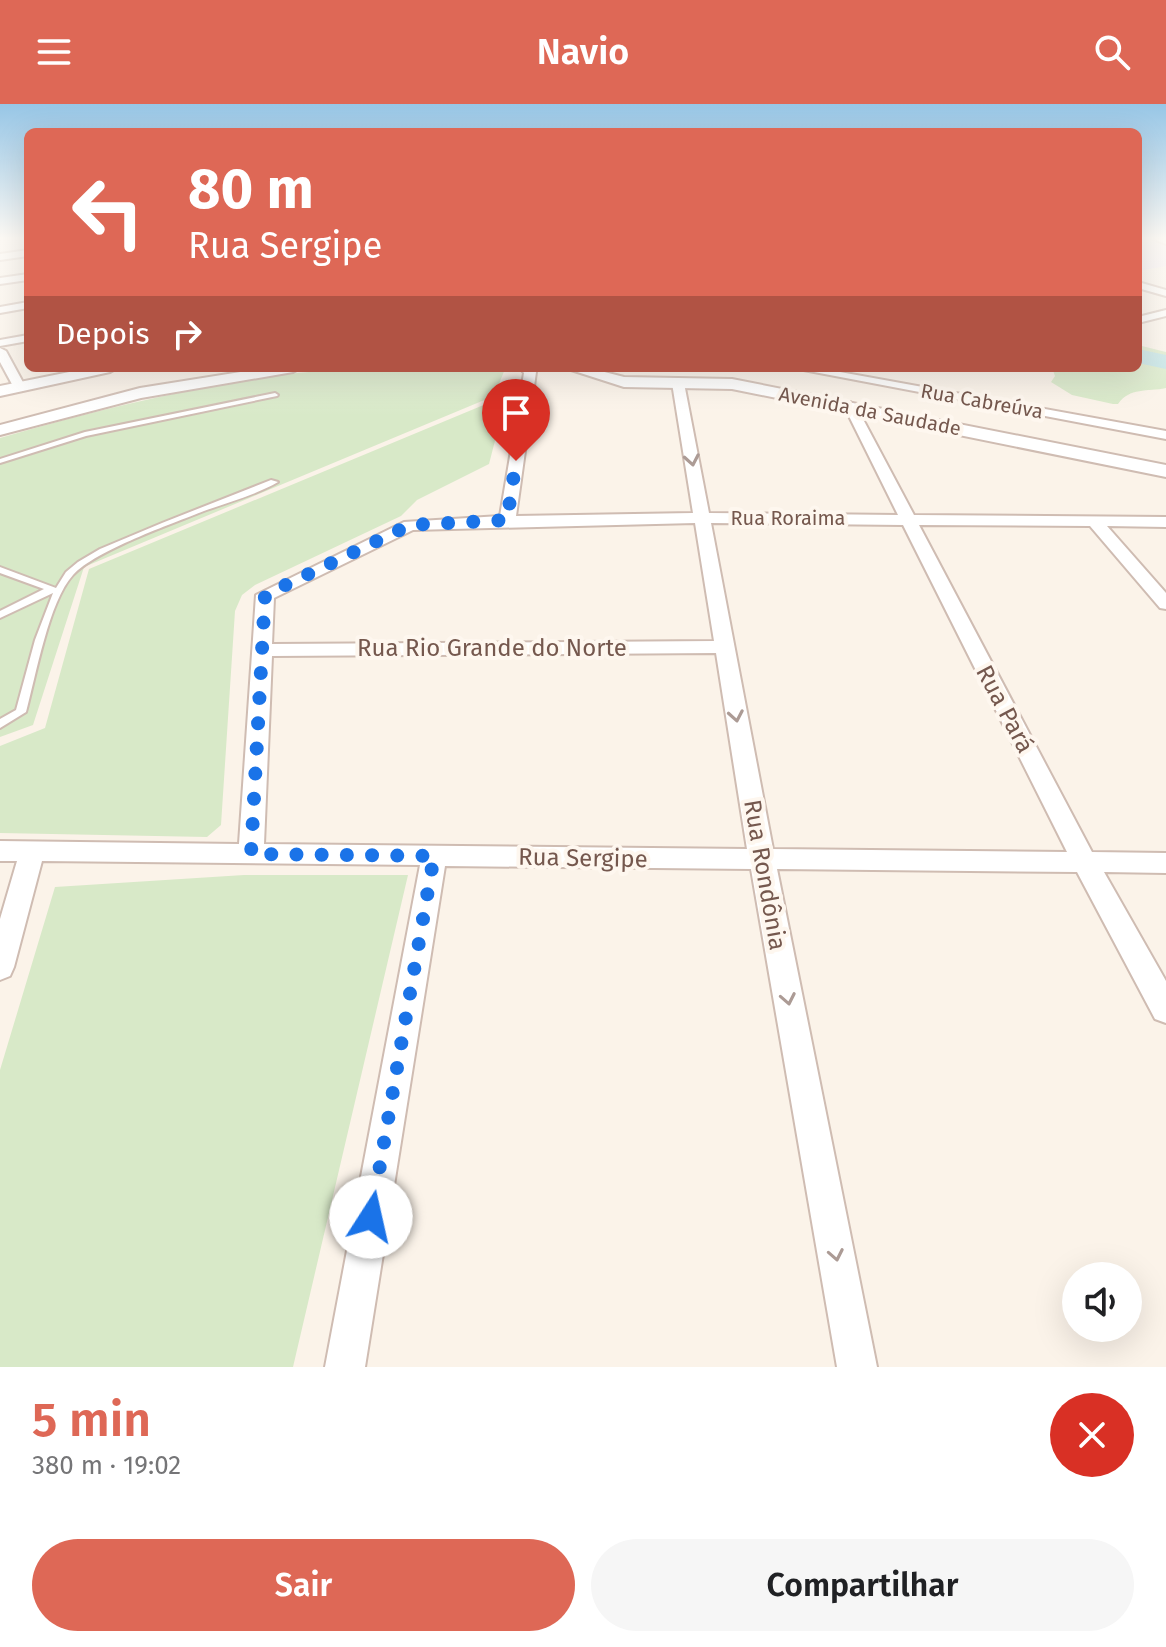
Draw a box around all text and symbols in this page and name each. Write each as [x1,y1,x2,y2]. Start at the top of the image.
icon: menu [32,30,76,74]
text: Navio [537,30,629,74]
icon: search [1090,30,1134,74]
text: 80 m [188,156,314,223]
icon: left [56,160,160,264]
text: Rua Sergipe [188,224,382,268]
icon: right [165,312,209,356]
text: Depois [56,316,149,352]
street label: Rua Cabreúva [919,378,1045,424]
pin [482,379,550,461]
street label: Avenida da Saudade [777,382,963,440]
icon: arrive [494,391,538,435]
one-way arrow [682,453,699,466]
street label: Rua Roraima [731,506,845,530]
street label: Rua Rio Grande do Norte [357,634,627,662]
street label: Rua Pará [970,660,1040,758]
one-way arrow [727,709,744,723]
street label: Rua Rondônia [738,798,792,952]
street label: Rua Sergipe [518,843,648,873]
one-way arrow [779,992,796,1005]
position arrow [329,1175,413,1259]
one-way arrow [827,1247,844,1261]
map controls [1062,1262,1142,1342]
button: sound [1062,1262,1142,1342]
text: 5 min [32,1391,151,1449]
button: close [1050,1393,1134,1477]
text: 380 m · 19:02 [32,1450,181,1481]
button: Sair [32,1539,575,1631]
button: Compartilhar [591,1539,1134,1631]

